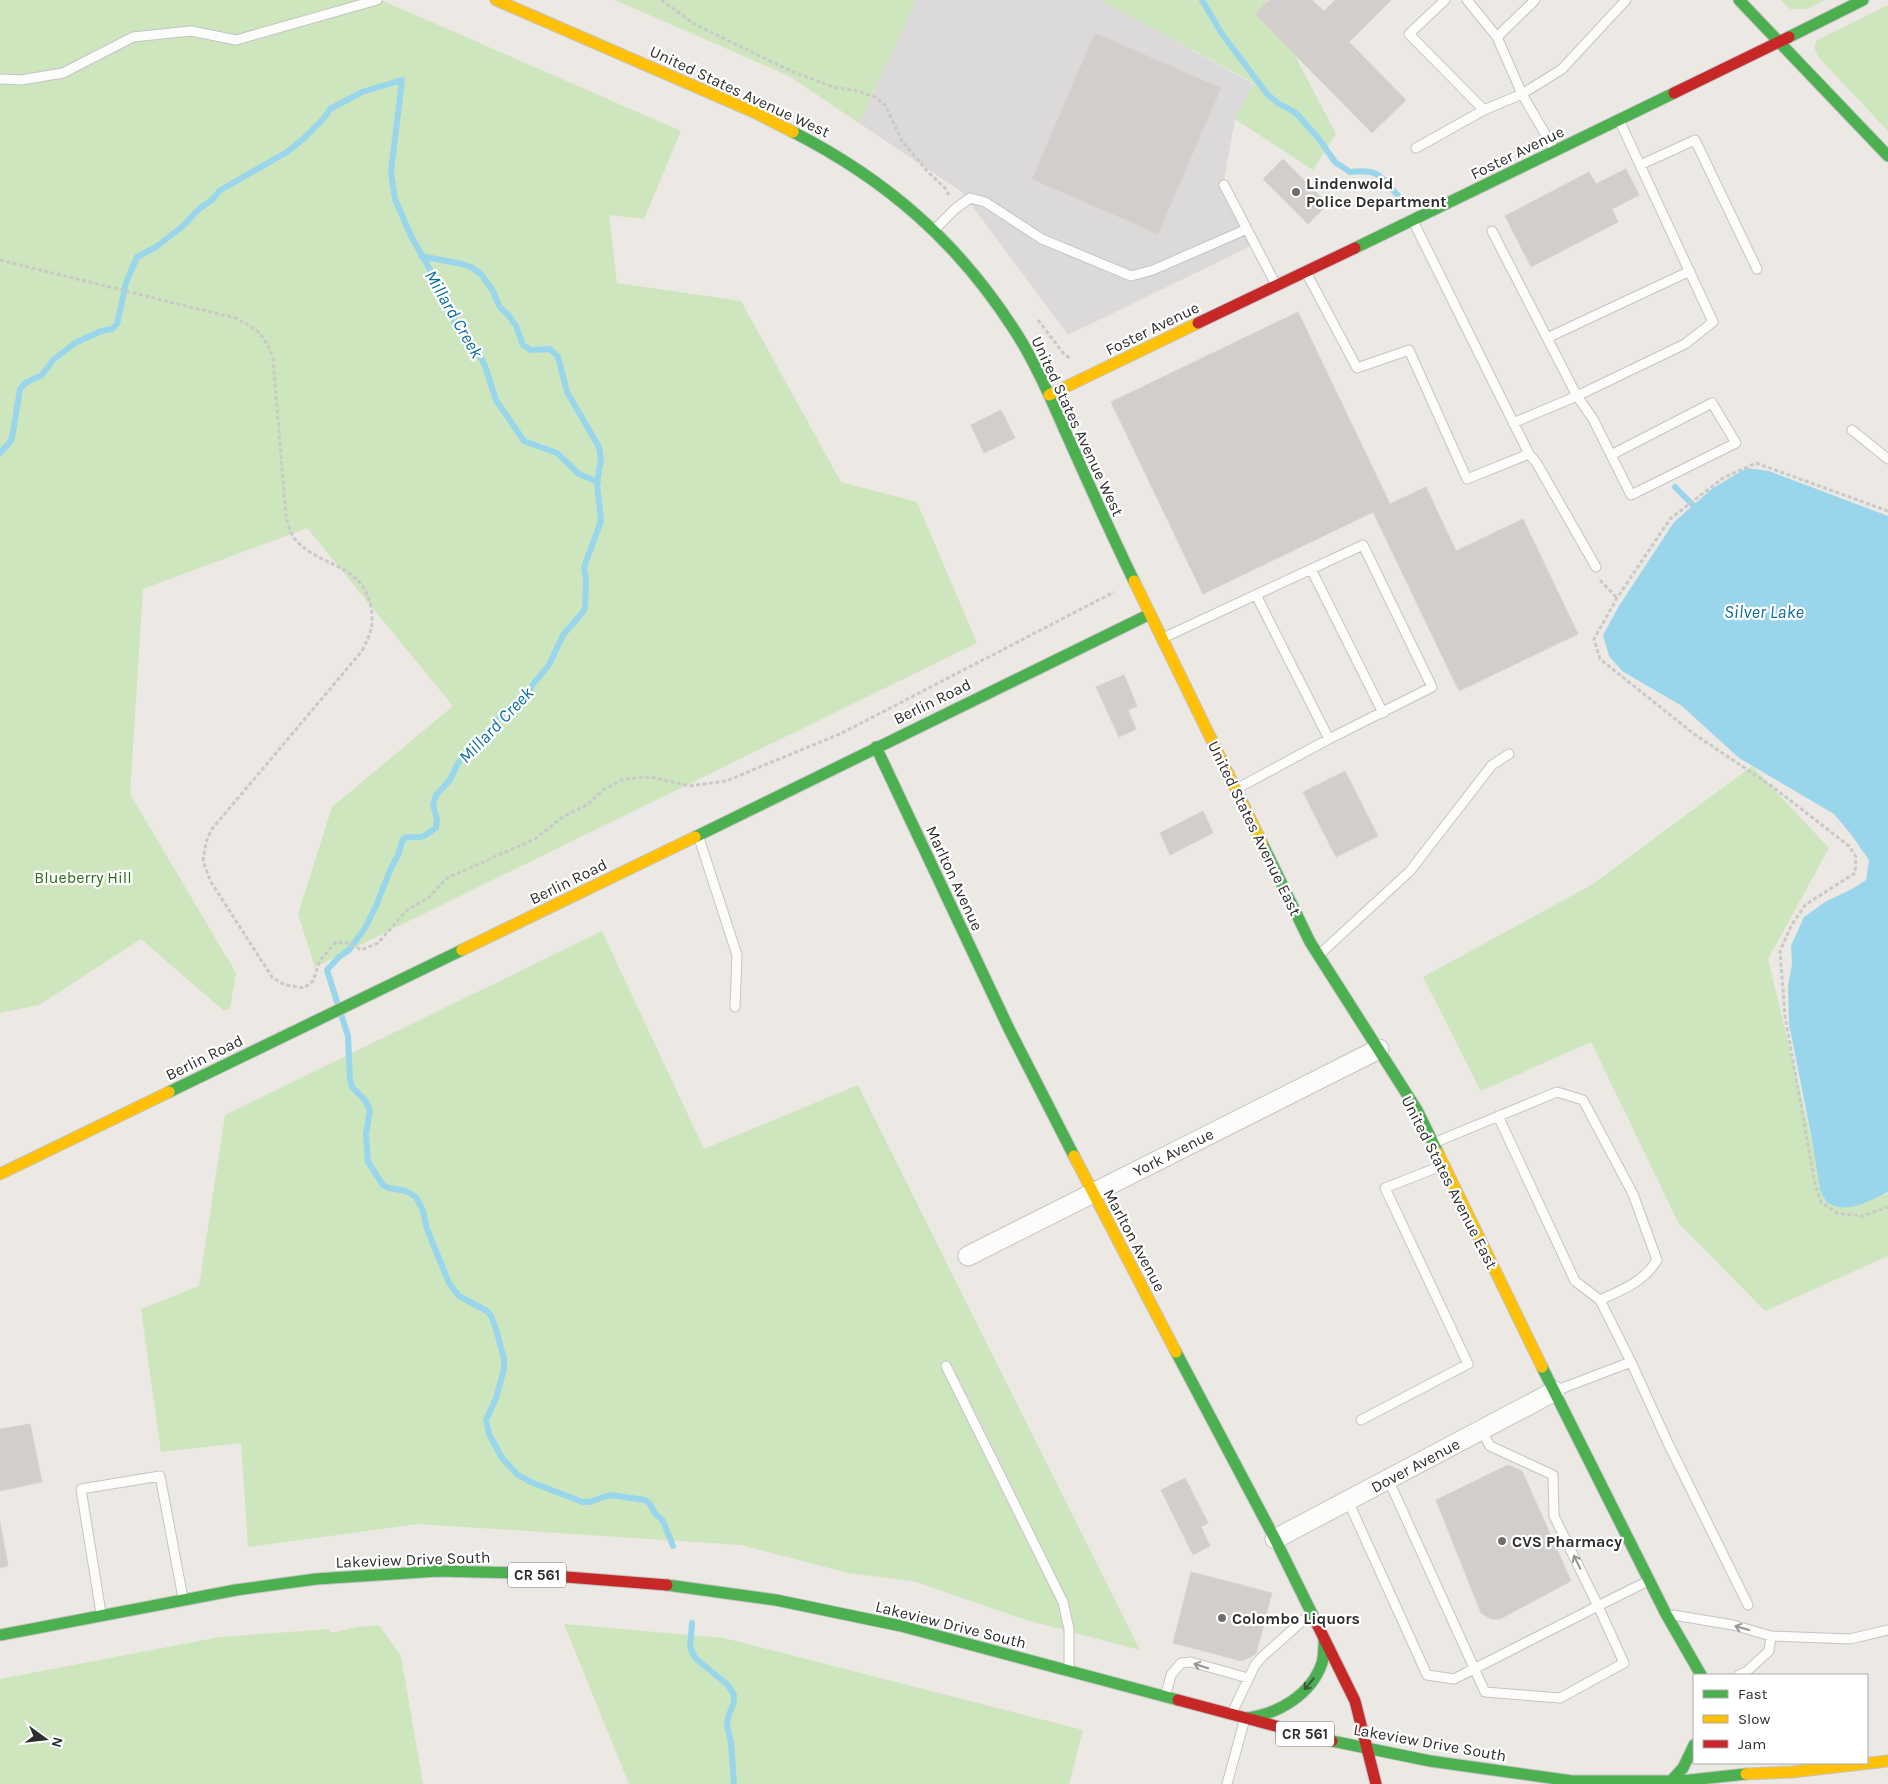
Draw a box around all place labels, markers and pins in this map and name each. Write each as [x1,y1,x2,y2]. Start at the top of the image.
place label: Lindenwold Police Department [1306,174,1447,211]
marker: Lindenwold Police Department [1290,186,1302,198]
place label: CVS Pharmacy [1512,1532,1622,1551]
marker: CVS Pharmacy [1496,1535,1508,1547]
place label: Colombo Liquors [1232,1609,1360,1628]
marker: Colombo Liquors [1216,1612,1228,1624]

